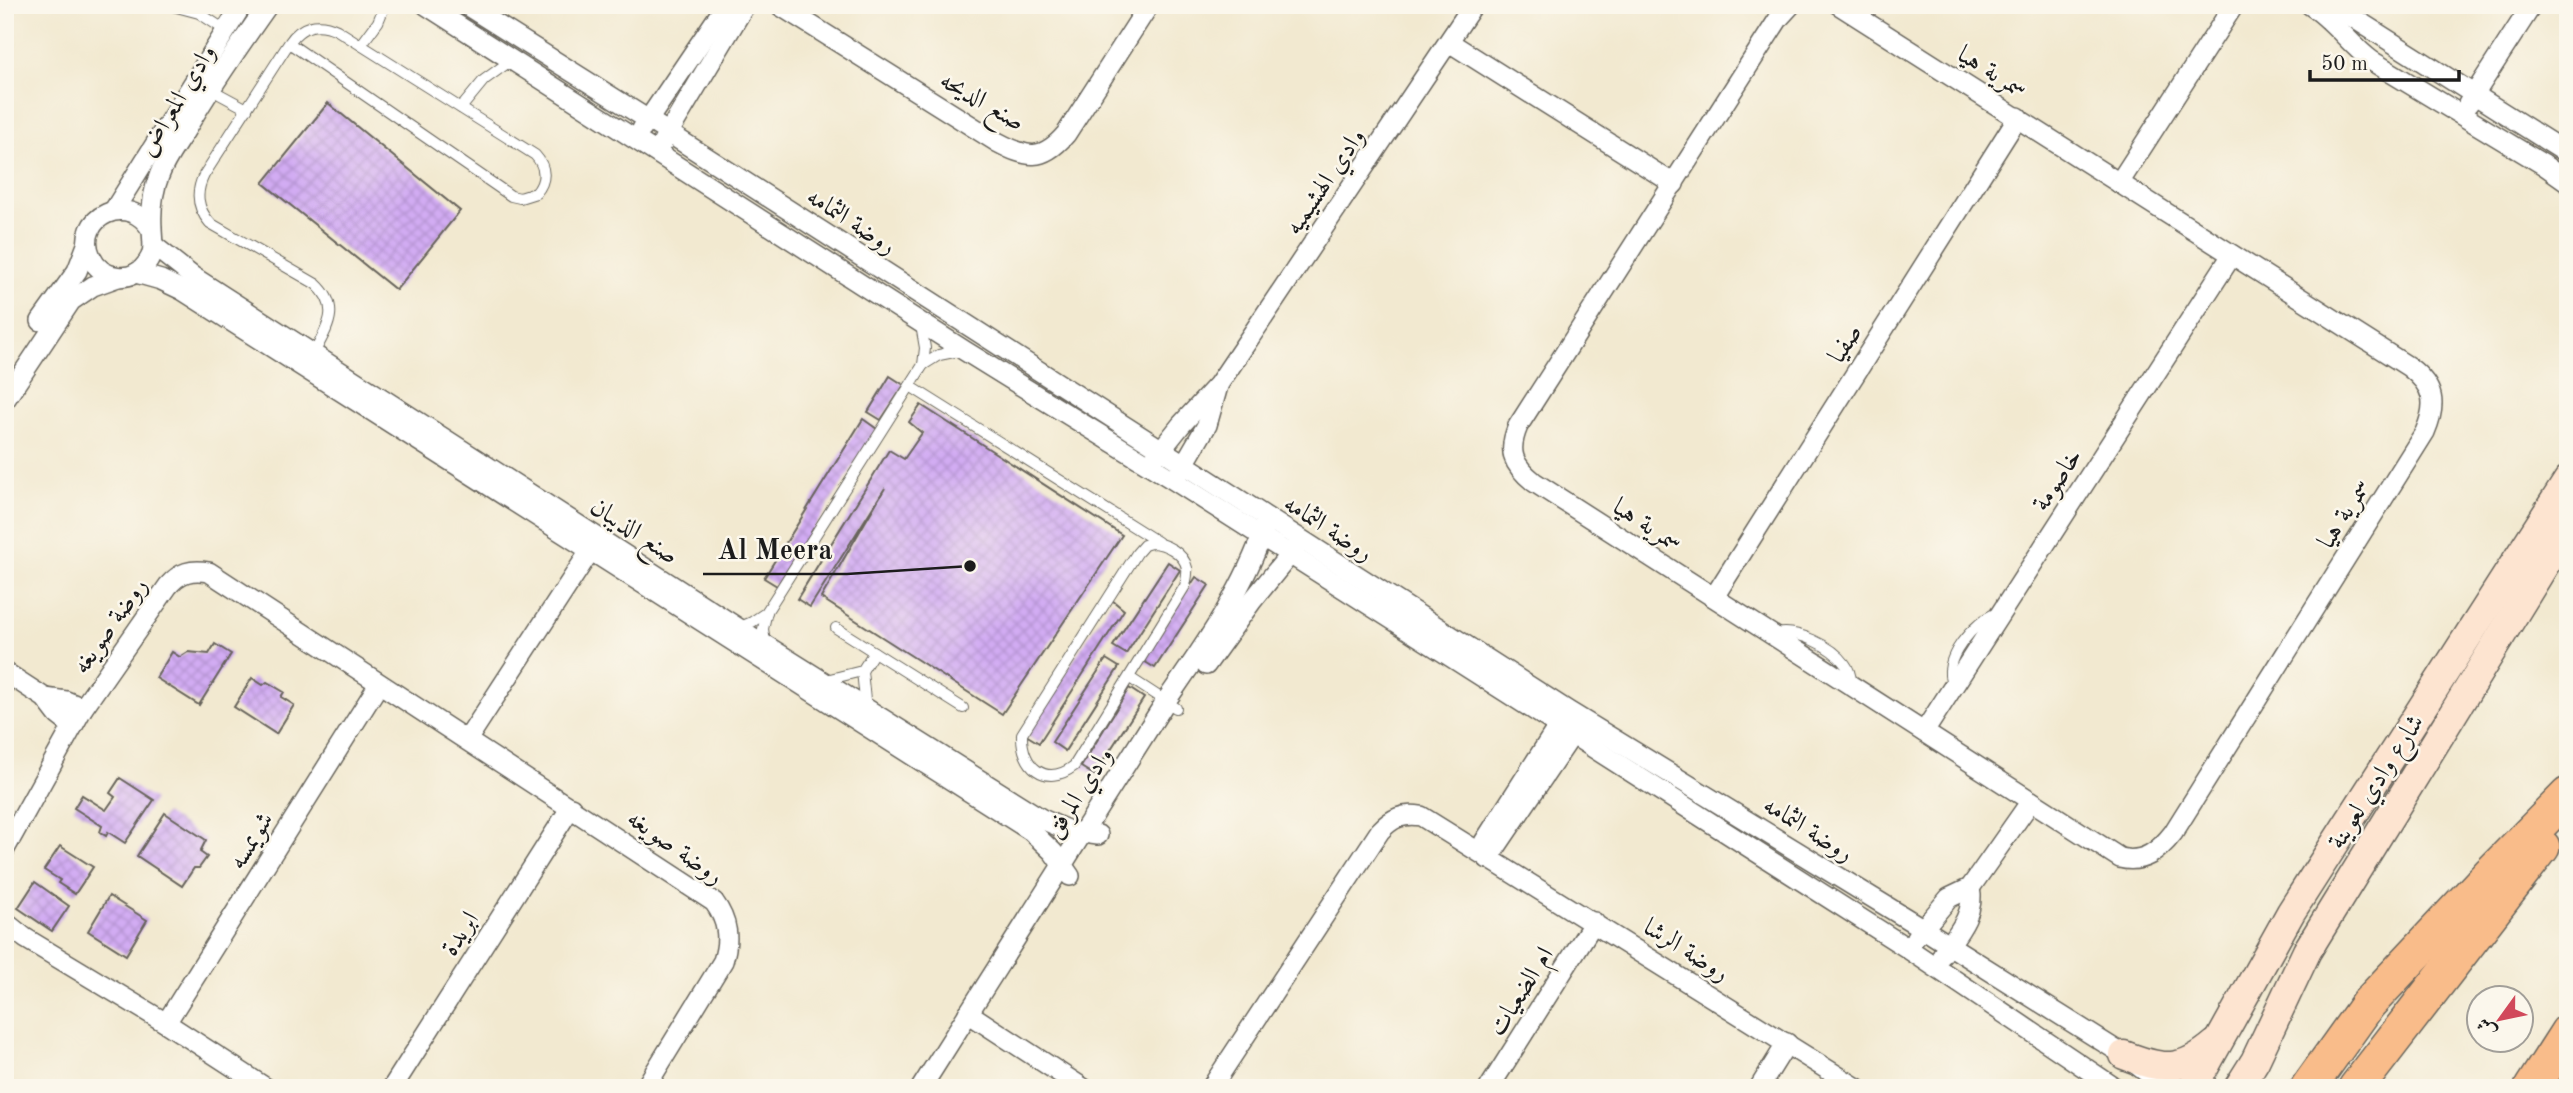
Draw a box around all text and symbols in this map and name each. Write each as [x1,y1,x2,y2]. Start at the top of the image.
scale bar [2310,38,2459,82]
street label: وادي المعراض [134,41,226,165]
street label: سمرية هيا [1952,41,2031,106]
text: 50 m [2321,54,2368,75]
street label: صنع الديحه [931,67,1029,144]
street label: وادي الهشيميه [1281,124,1376,243]
street label: روضة الثمامه [801,183,901,261]
street label: صفيا [1824,320,1867,368]
street label: خاصومة [2028,444,2089,517]
street label: سمرية هيا [2313,475,2378,554]
street label: روضة الثمامه [1278,490,1378,568]
street label: صنع الذيبان [580,494,683,577]
street label: سمرية هيا [1607,494,1686,559]
callout: Al Meera [703,525,847,574]
text: Al Meera [717,538,833,566]
street label: روضة صويغه [68,573,155,680]
street label: شارع وادي لعوينة [2324,710,2435,858]
street label: وادي المرفق [1041,743,1123,846]
street label: روضة الثمامه [1758,791,1858,868]
street label: روضة صويغه [621,805,728,892]
street label: شويمسه [224,808,281,875]
street label: ابريدة [437,907,485,961]
street label: روضة الرشا [1638,913,1734,988]
street label: ام الضعيات [1484,943,1566,1045]
north arrow [2464,984,2534,1054]
text: ش [2475,1014,2501,1040]

